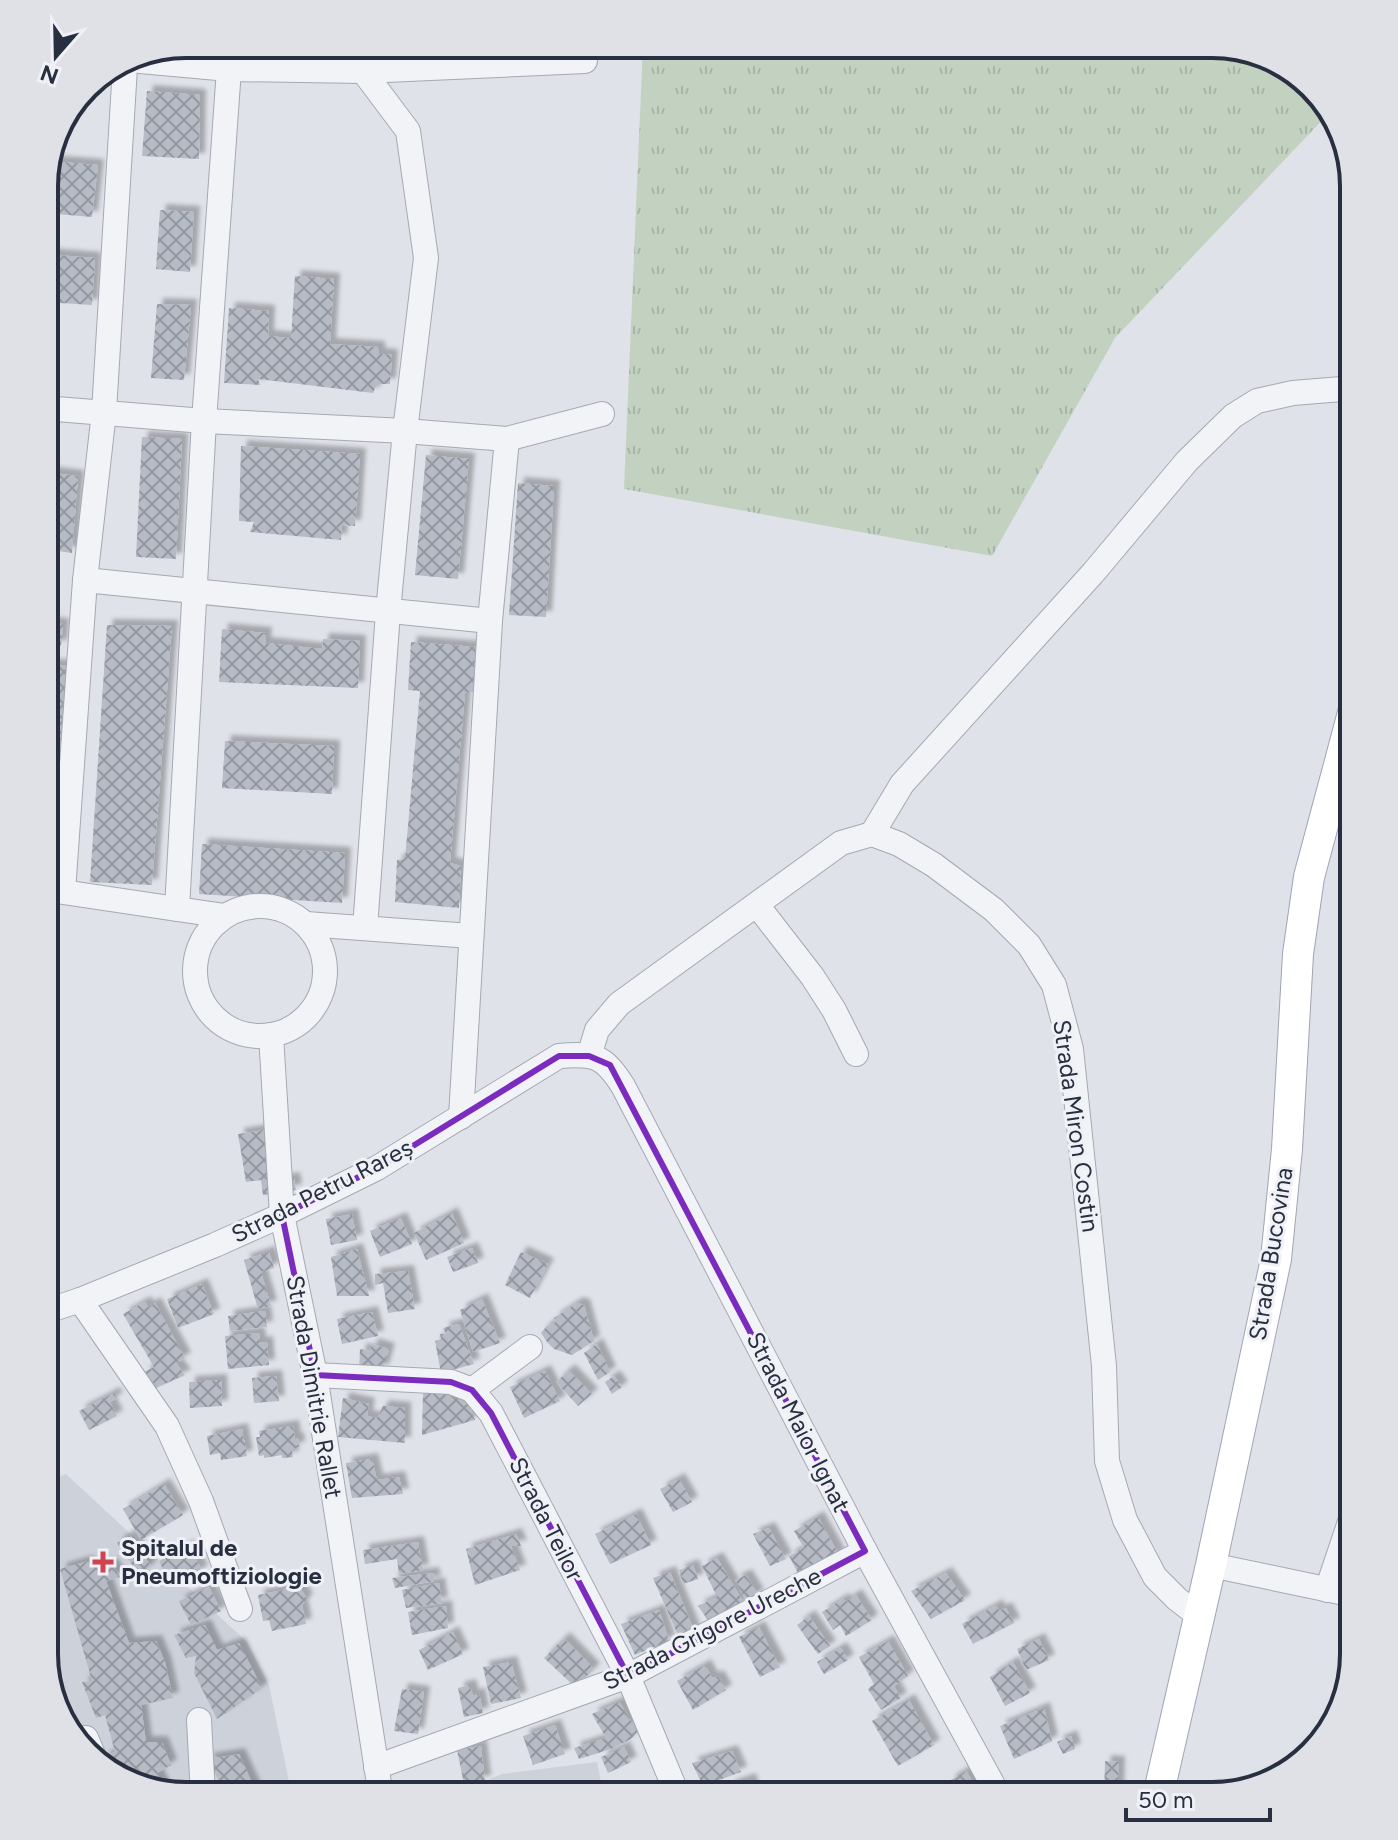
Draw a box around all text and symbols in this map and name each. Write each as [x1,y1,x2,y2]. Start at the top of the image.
north arrow [16,16,96,96]
text: N [37,59,62,90]
street label: Strada Miron Costin [1047,1018,1106,1234]
street label: Strada Petru Rareș [226,1132,417,1249]
street label: Strada Bucovina [1243,1165,1298,1342]
street label: Strada Dimitrie Rallet [281,1273,348,1501]
street label: Strada Maior Ignat [741,1327,856,1516]
street label: Strada Teilor [503,1452,590,1585]
place label: Spitalul de Pneumoftiziologie [121,1533,322,1590]
marker: Spitalul de Pneumoftiziologie [92,1551,114,1573]
street label: Strada Grigore Ureche [598,1561,826,1696]
scale bar [1126,1772,1270,1822]
text: 50 m [1138,1785,1194,1814]

